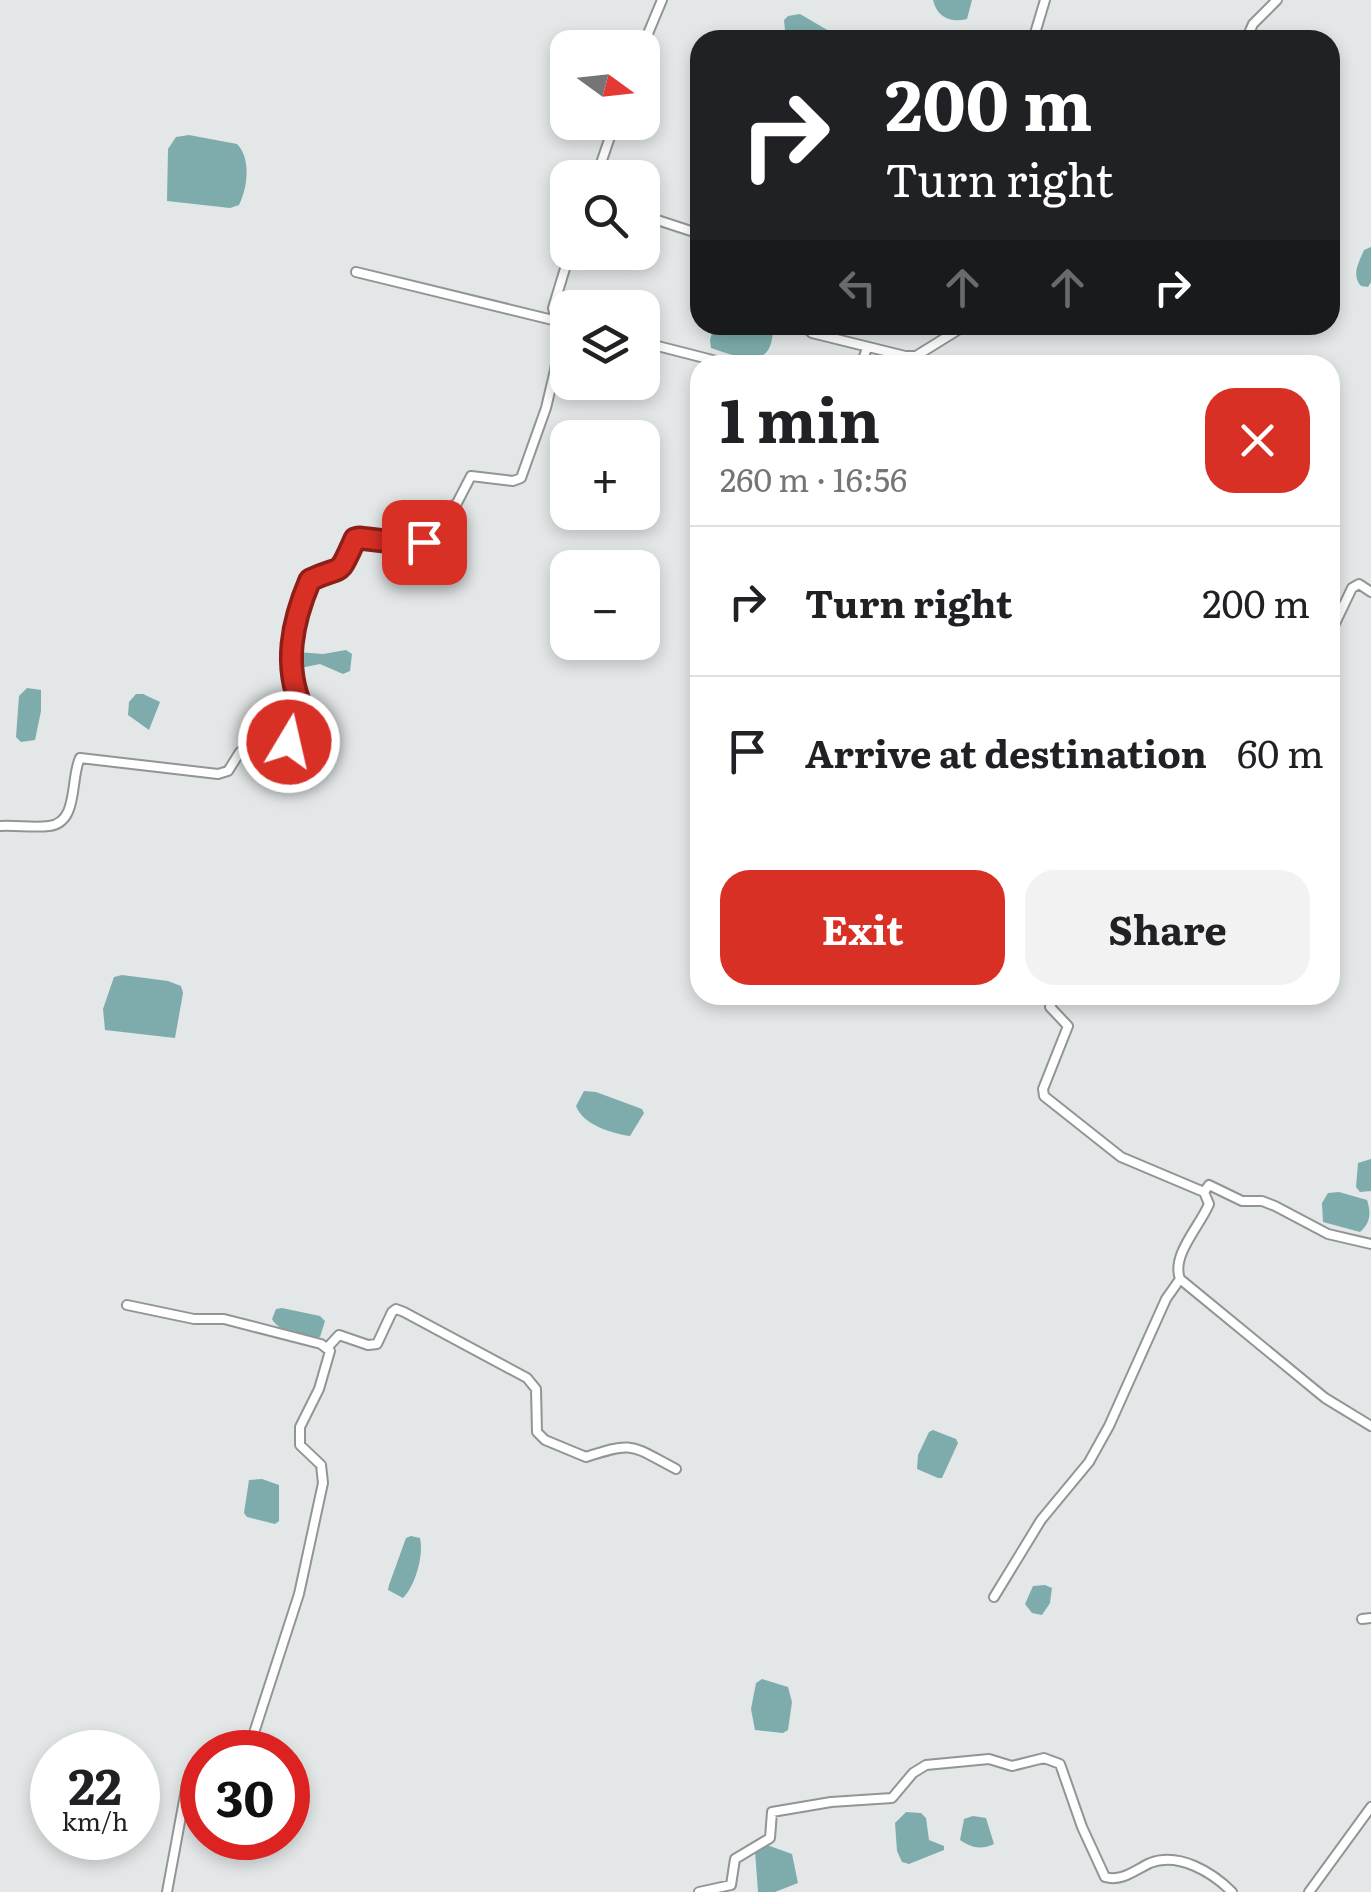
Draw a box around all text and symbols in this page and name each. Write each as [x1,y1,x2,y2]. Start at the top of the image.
north arrow [550,30,660,140]
map controls [550,30,660,660]
text: 200 m [885,49,1093,153]
icon: right [720,70,850,200]
text: Turn right [885,144,1113,211]
button: search [550,160,660,270]
icon: left [830,260,885,315]
icon: ahead [935,260,990,315]
icon: ahead [1040,260,1095,315]
icon: right [1145,260,1200,315]
button: layers [550,290,660,400]
text: 1 min [720,372,880,461]
button: close [1205,388,1310,493]
button: + [550,420,660,530]
text: 260 m · 16:56 [720,454,907,502]
pin [382,500,467,585]
icon: arrive [397,515,452,570]
button: − [550,550,660,660]
text: Turn right [805,573,1012,630]
text: 200 m [1202,573,1310,630]
icon: right [720,574,775,629]
position arrow [237,690,341,794]
text: Arrive at destination [805,723,1207,780]
text: 60 m [1237,723,1324,780]
icon: arrive [720,724,775,779]
button: Exit [720,870,1005,985]
button: Share [1025,870,1310,985]
speed limit sign: 30 [180,1730,310,1860]
text: 22 [68,1746,122,1820]
text: km/h [62,1802,128,1839]

